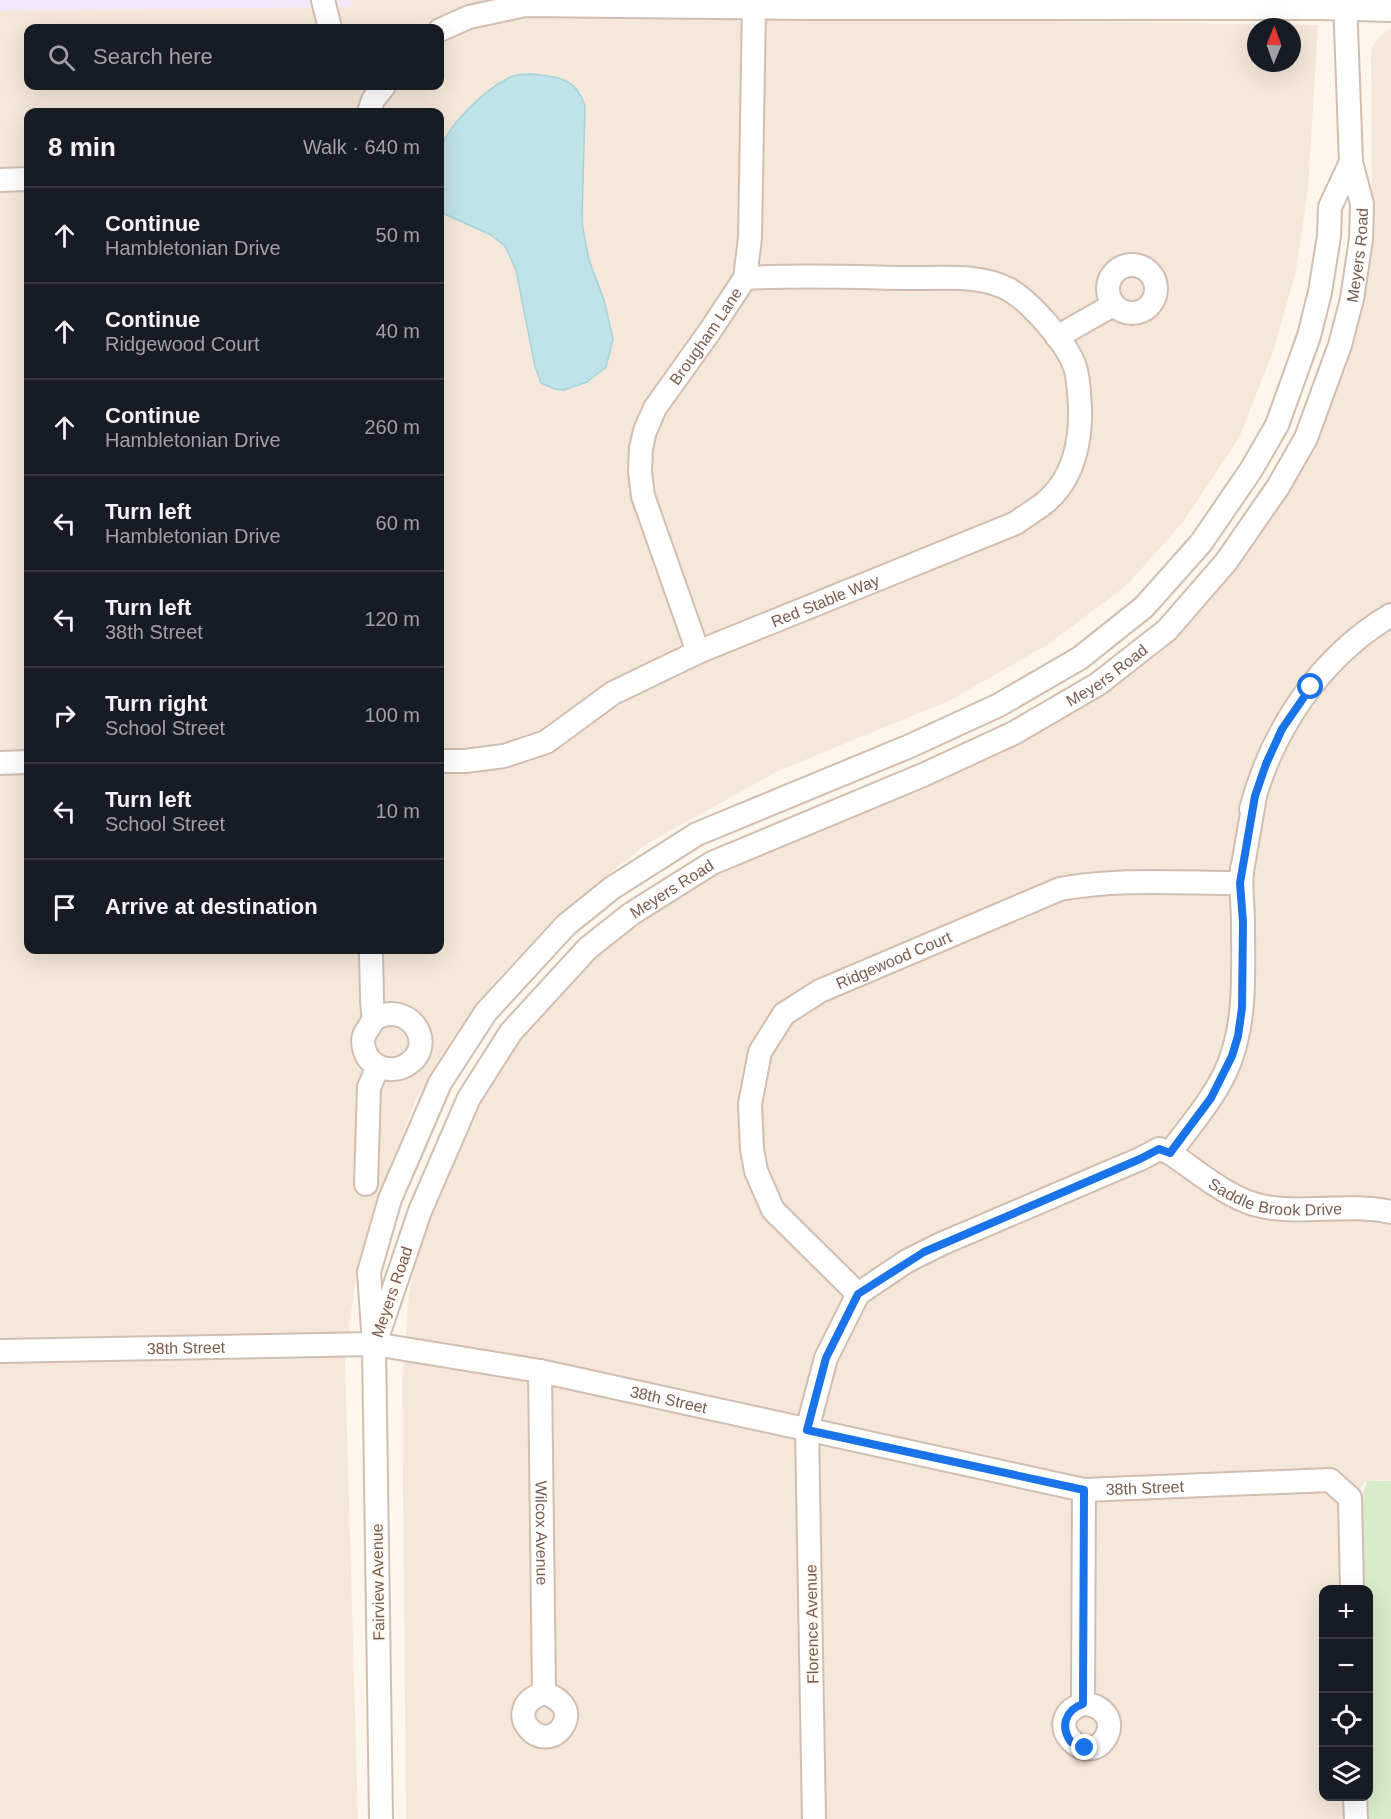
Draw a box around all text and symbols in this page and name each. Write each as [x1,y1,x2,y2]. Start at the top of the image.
north arrow [1247,18,1301,72]
search box [24,24,444,90]
icon: search [45,41,78,74]
text: Search here [93,44,213,69]
text: 8 min [48,132,116,162]
text: Walk · 640 m [303,136,420,158]
street label: Meyers Road [1343,208,1370,304]
text: Continue [105,211,200,236]
icon: ahead [48,219,81,252]
text: 50 m [376,224,420,246]
text: Hambletonian Drive [105,237,281,259]
street label: Brougham Lane [666,284,745,388]
text: Continue [105,307,200,332]
icon: ahead [48,315,81,348]
text: 40 m [376,320,420,342]
text: Ridgewood Court [105,333,260,355]
text: Continue [105,403,200,428]
icon: ahead [48,411,81,444]
text: 260 m [364,416,420,438]
text: Hambletonian Drive [105,429,281,451]
text: Turn left [105,499,191,524]
icon: left [48,507,81,540]
text: 60 m [376,512,420,534]
text: Hambletonian Drive [105,525,281,547]
street label: Red Stable Way [768,571,882,630]
text: Turn left [105,595,191,620]
icon: left [48,603,81,636]
text: 120 m [364,608,420,630]
text: 38th Street [105,621,203,643]
street label: Meyers Road [1063,641,1150,709]
route start [1297,673,1323,699]
text: Turn right [105,691,207,716]
icon: right [48,699,81,732]
text: 100 m [364,704,420,726]
text: School Street [105,717,225,739]
text: Turn left [105,787,191,812]
icon: left [48,795,81,828]
text: 10 m [376,800,420,822]
text: School Street [105,813,225,835]
street label: Meyers Road [627,856,716,921]
icon: arrive [48,891,81,924]
text: Arrive at destination [105,894,318,919]
street label: Ridgewood Court [833,928,954,992]
street label: Saddle Brook Drive [1206,1174,1342,1218]
street label: Meyers Road [368,1244,416,1340]
street label: 38th Street [147,1338,226,1357]
street label: 38th Street [629,1382,709,1416]
street label: 38th Street [1105,1477,1185,1498]
street label: Wilcox Avenue [533,1481,551,1586]
street label: Fairview Avenue [368,1523,388,1641]
street label: Florence Avenue [802,1564,822,1684]
map controls [1319,1585,1373,1801]
button: + [1319,1585,1373,1639]
button: − [1319,1639,1373,1693]
button: locate [1319,1693,1373,1747]
route end [1071,1734,1097,1760]
button: layers [1319,1747,1373,1801]

